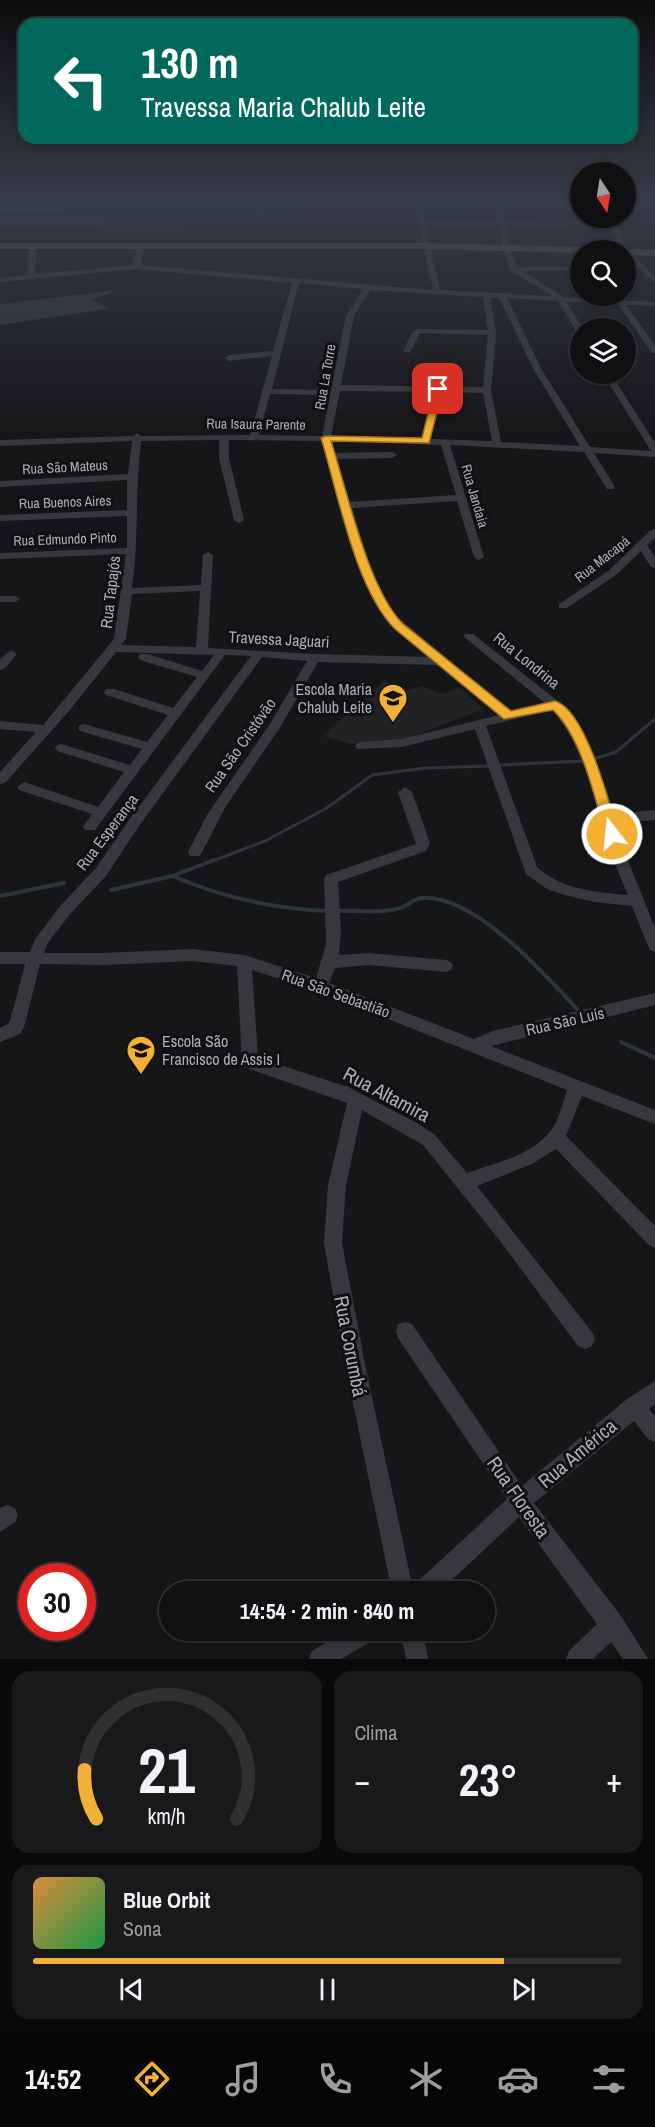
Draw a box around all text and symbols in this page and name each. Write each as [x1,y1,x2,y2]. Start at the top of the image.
text: 130 m [141,35,239,91]
icon: left [42,42,120,120]
text: Travessa Maria Chalub Leite [141,89,426,125]
north arrow [570,162,636,228]
map controls [570,162,636,384]
button: search [570,240,636,306]
button: layers [570,318,636,384]
street label: Rua La Torre [310,343,340,411]
pin [412,363,463,414]
icon: arrive [421,372,454,405]
street label: Rua Isaura Parente [206,414,306,434]
street label: Rua São Mateus [22,456,108,478]
street label: Rua Jandaia [457,462,493,530]
street label: Rua Buenos Aires [18,491,112,513]
street label: Rua Edmundo Pinto [13,528,117,550]
street label: Rua Macapá [571,531,634,586]
street label: Rua Tapajós [95,554,125,630]
street label: Travessa Jaguari [228,625,330,653]
street label: Rua Londrina [489,626,565,694]
place label: Escola Maria Chalub Leite [295,678,373,718]
school or university icon: Escola Maria Chalub Leite [377,682,409,724]
street label: Rua São Cristóvão [199,693,281,797]
street label: Rua Esperança [71,789,143,875]
position arrow [580,802,644,866]
street label: Rua São Sebastião [279,963,393,1023]
street label: Rua São Luís [524,1001,606,1041]
place label: Escola São Francisco de Assis I [162,1030,280,1070]
school or university icon: Escola São Francisco de Assis I [125,1034,157,1076]
street label: Rua Altamira [339,1060,435,1128]
street label: Rua Corumbá [328,1293,374,1399]
street label: Rua América [532,1412,622,1494]
street label: Rua Floresta [481,1451,557,1543]
speed limit sign: 30 [18,1563,96,1641]
text: 14:54 · 2 min · 840 m [240,1596,414,1626]
text: Clima [355,1719,397,1746]
text: 21 [138,1728,196,1812]
text: 23° [459,1749,518,1810]
text: − [355,1758,370,1802]
text: + [606,1758,622,1802]
text: km/h [148,1802,186,1831]
text: Blue Orbit [123,1885,210,1915]
text: Sona [123,1915,161,1942]
icon: previous [115,1973,148,2006]
icon: pause [311,1973,344,2006]
icon: next [507,1973,540,2006]
icon: directions [131,2058,173,2100]
icon: music [222,2058,264,2100]
icon: phone [314,2058,356,2100]
icon: climate [405,2058,447,2100]
icon: car [497,2058,539,2100]
icon: filters [588,2058,630,2100]
text: 14:52 [25,2061,81,2097]

